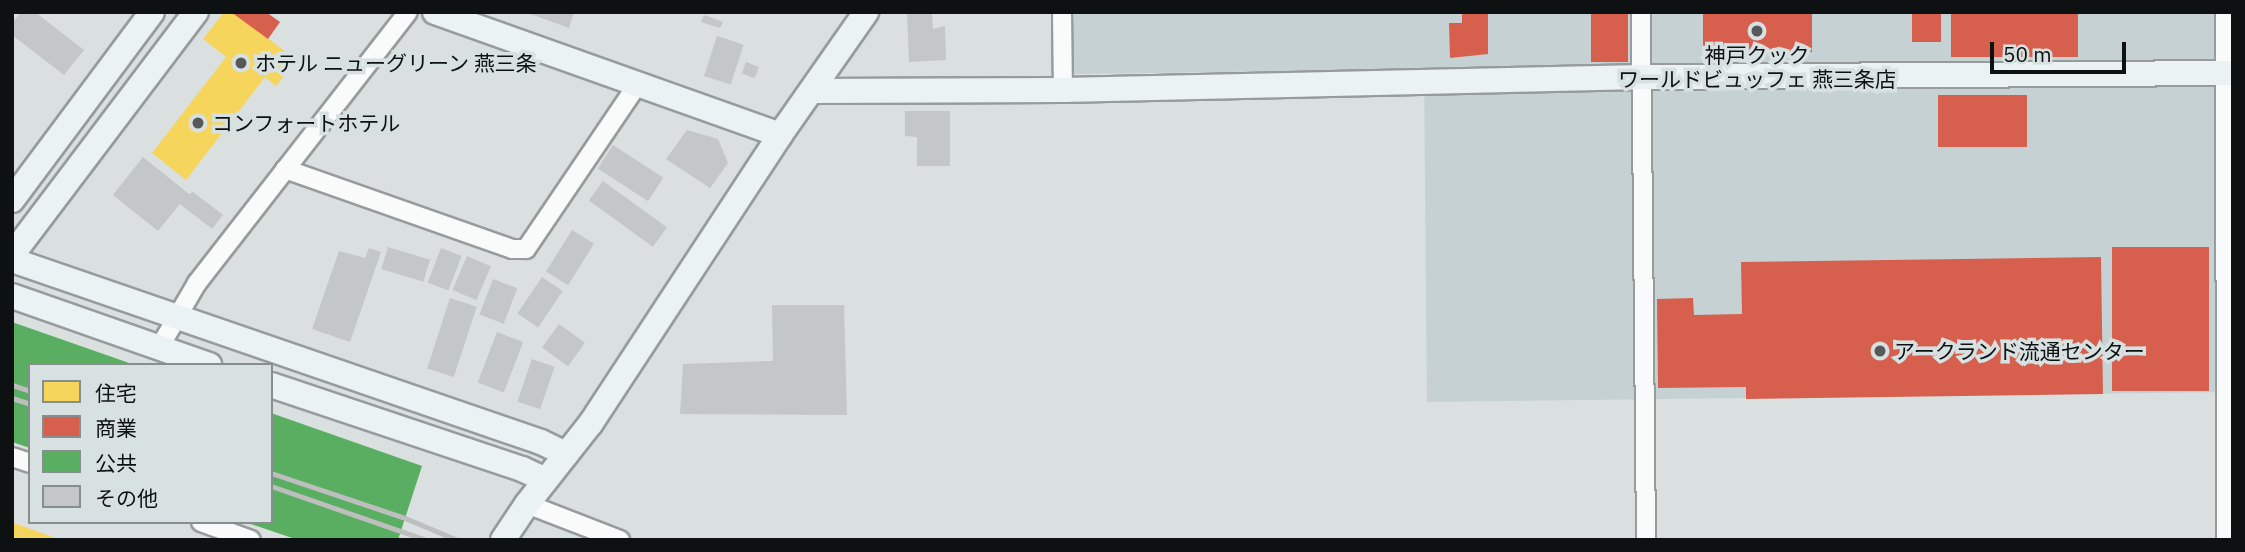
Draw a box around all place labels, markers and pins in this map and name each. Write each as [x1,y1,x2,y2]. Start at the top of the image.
marker: 神戸クック ワールドビュッフェ 燕三条店 [1749,23,1765,39]
place label: 神戸クック ワールドビュッフェ 燕三条店 [1618,42,1896,92]
place label: ホテル ニューグリーン 燕三条 [255,50,538,76]
marker: ホテル ニューグリーン 燕三条 [233,55,249,71]
place label: コンフォートホテル [212,110,401,136]
marker: コンフォートホテル [190,115,206,131]
place label: アークランド流通センター [1894,338,2145,364]
marker: アークランド流通センター [1872,343,1888,359]

